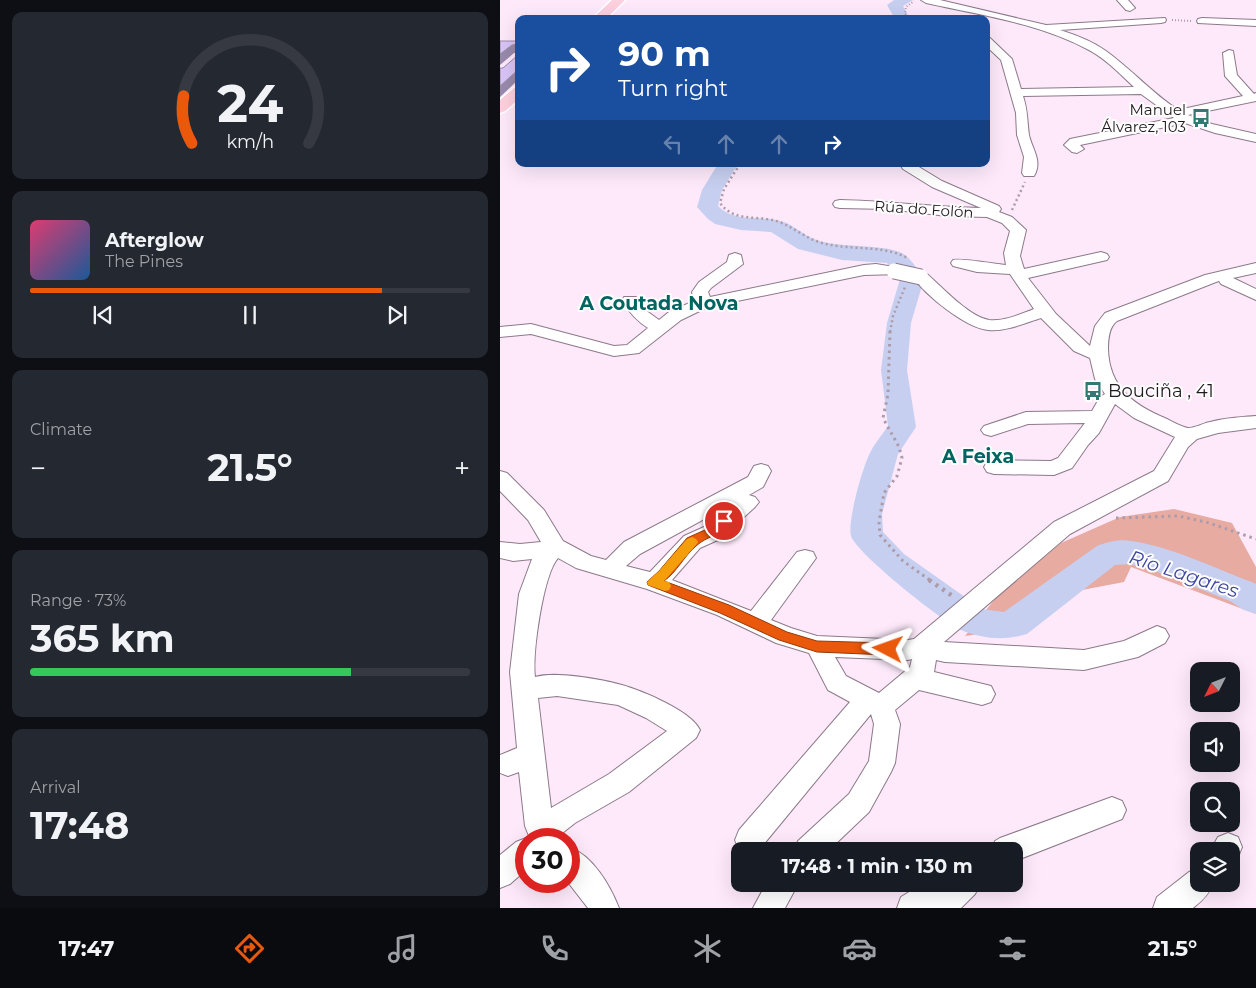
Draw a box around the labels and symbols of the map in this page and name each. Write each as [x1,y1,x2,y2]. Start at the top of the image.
place label: Manuel Álvarez, 103 [1101,100,1186,136]
bus stop icon: Manuel Álvarez, 103 [1190,107,1212,129]
street label: Rúa do Folón [874,196,974,222]
district label: A Coutada Nova [579,292,738,315]
bus stop icon: Bouciña , 41 [1082,380,1104,402]
place label: Bouciña , 41 [1108,380,1214,402]
district label: A Feixa [941,445,1014,468]
pin [703,500,745,542]
water label: Río Lagares [1126,545,1242,603]
position arrow [861,622,913,674]
north arrow [1190,662,1240,712]
speed limit sign: 30 [515,828,580,893]

